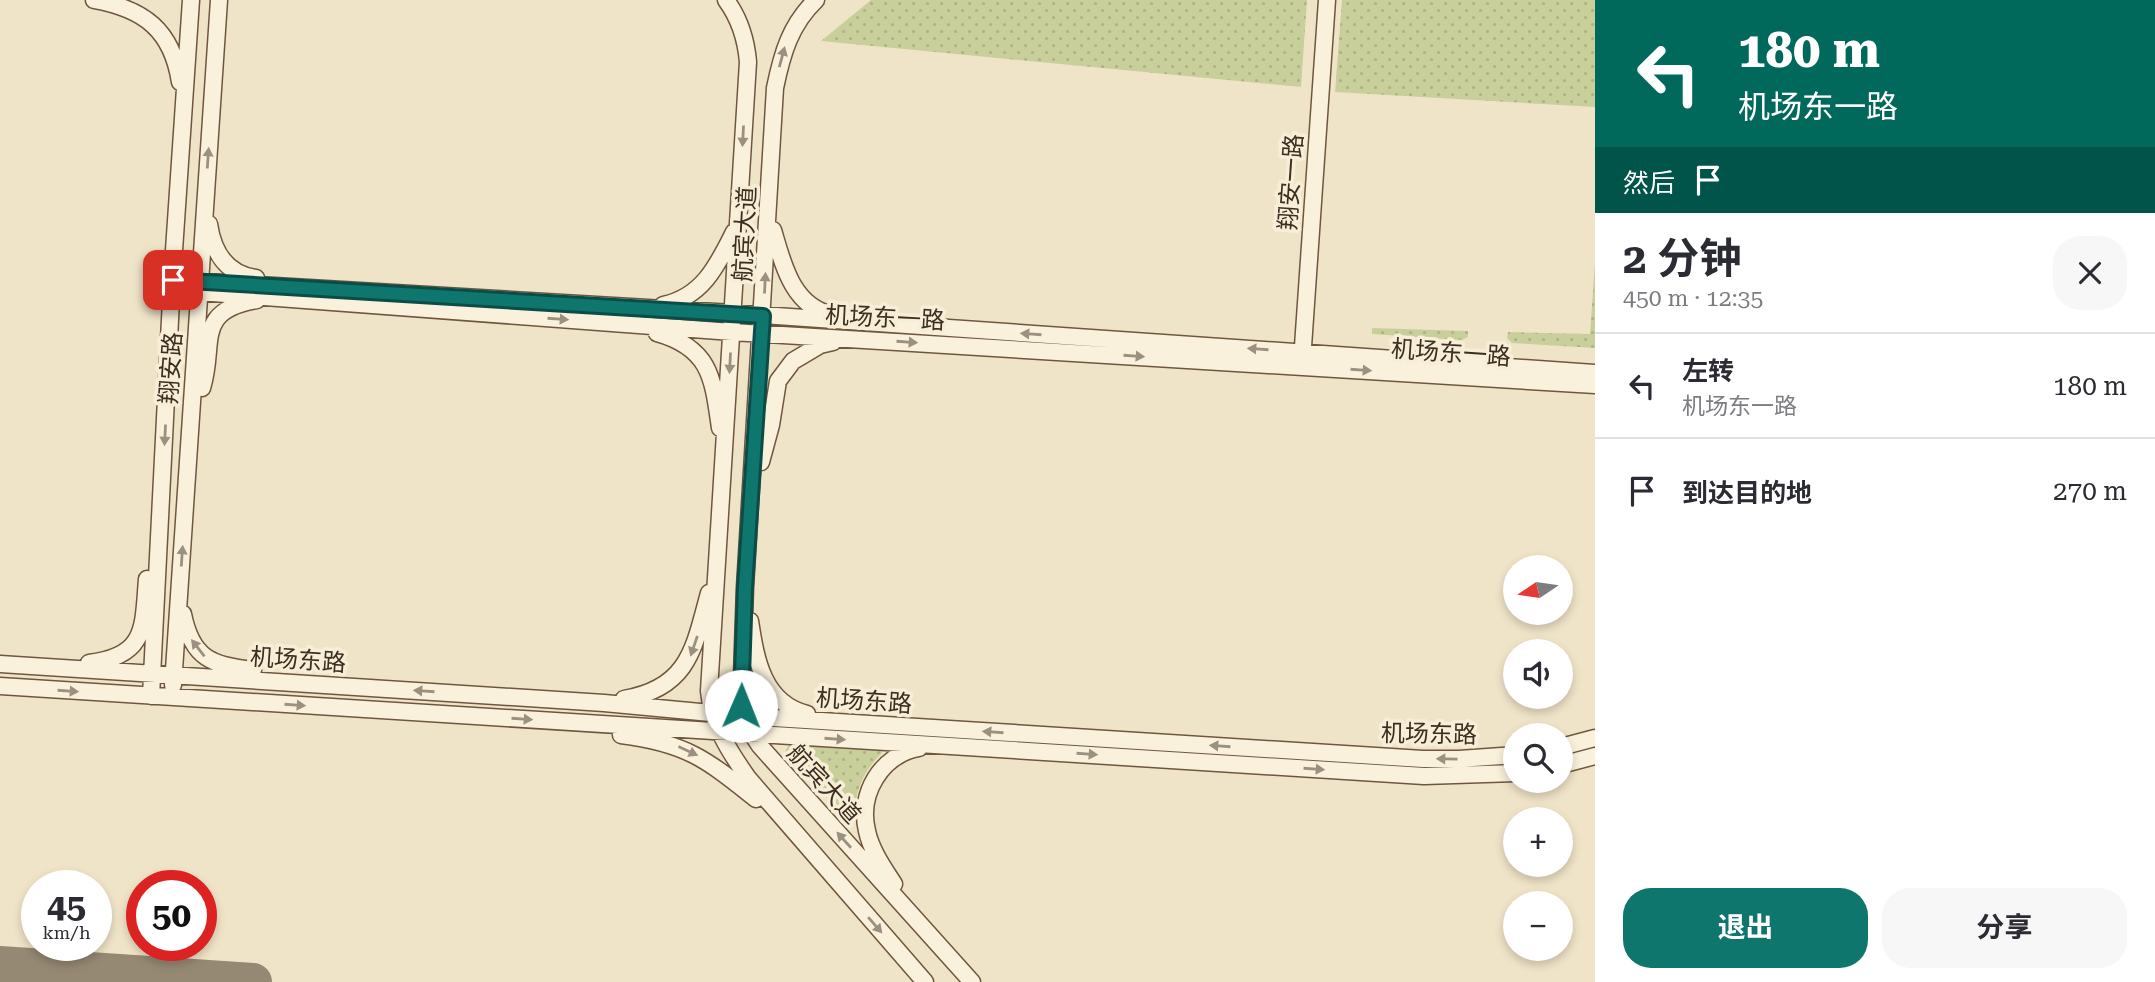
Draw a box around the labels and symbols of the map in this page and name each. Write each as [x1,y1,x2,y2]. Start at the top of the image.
one-way arrow [777,46,788,68]
one-way arrow [738,126,749,148]
street label: 翔安一路 [1274,133,1308,231]
one-way arrow [203,147,214,169]
street label: 航宾大道 [729,185,761,283]
pin [143,250,203,310]
one-way arrow [760,272,771,294]
street label: 机场东一路 [824,301,946,335]
one-way arrow [547,314,569,325]
one-way arrow [1020,328,1042,339]
street label: 翔安路 [155,331,187,405]
street label: 机场东一路 [1390,335,1512,371]
one-way arrow [896,336,918,347]
one-way arrow [1247,343,1269,354]
one-way arrow [1123,351,1145,362]
one-way arrow [725,353,736,375]
one-way arrow [1350,365,1372,376]
one-way arrow [159,424,170,446]
one-way arrow [177,545,188,567]
north arrow [1503,555,1573,625]
one-way arrow [688,635,699,656]
one-way arrow [191,639,206,657]
street label: 机场东路 [249,643,347,677]
position arrow [704,669,778,743]
street label: 机场东路 [815,684,913,718]
one-way arrow [57,685,79,696]
one-way arrow [413,685,435,696]
one-way arrow [284,700,306,711]
one-way arrow [511,714,533,725]
street label: 机场东路 [1381,719,1477,749]
one-way arrow [982,726,1004,737]
one-way arrow [824,733,846,744]
street label: 航宾大道 [781,739,867,829]
one-way arrow [1209,740,1231,751]
one-way arrow [678,745,698,757]
one-way arrow [1076,749,1098,760]
one-way arrow [1436,753,1458,765]
one-way arrow [1303,764,1325,775]
one-way arrow [837,832,853,849]
speed limit sign: 50 [126,870,217,961]
one-way arrow [867,916,883,933]

